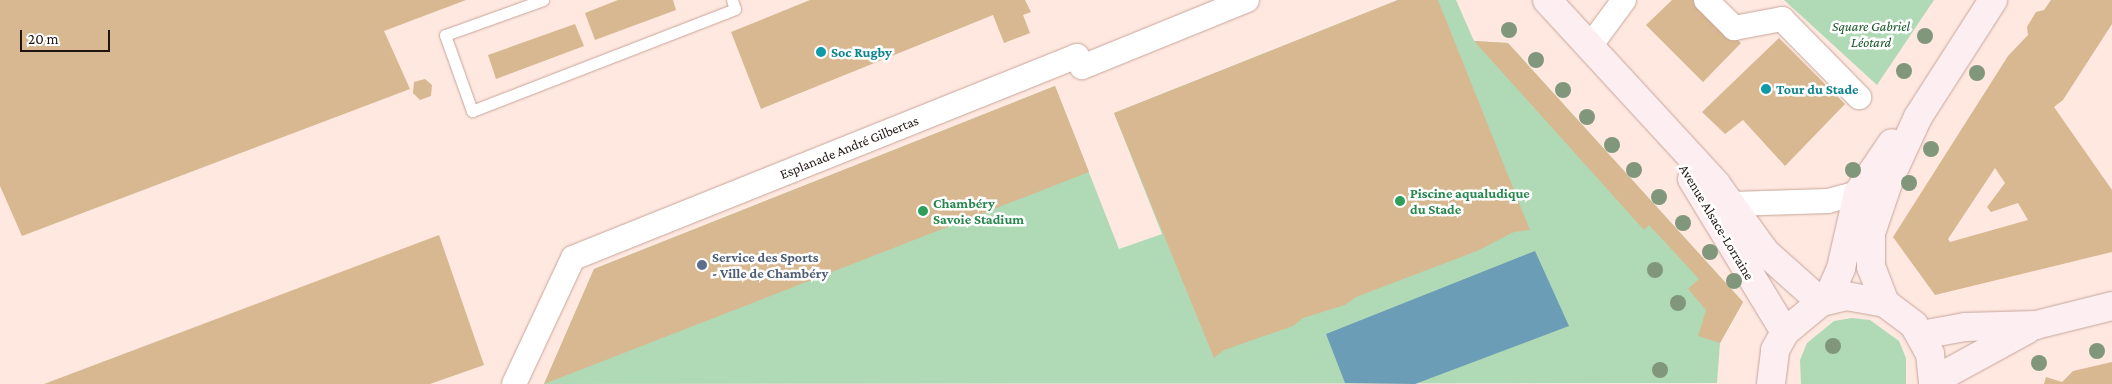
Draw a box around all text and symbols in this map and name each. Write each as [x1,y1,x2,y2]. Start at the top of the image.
park label: Square Gabriel Léotard [1832,18,1910,50]
scale bar [22,20,112,52]
text: 20 m [28,31,59,47]
place label: Soc Rugby [831,44,892,60]
marker: Soc Rugby [815,46,827,58]
place label: Tour du Stade [1776,81,1859,97]
marker: Tour du Stade [1760,83,1772,95]
street label: Esplanade André Gilbertas [777,111,921,183]
street label: Avenue Alsace-Lorraine [1676,161,1758,283]
place label: Piscine aqualudique du Stade [1410,185,1530,218]
place label: Chambéry Savoie Stadium [933,195,1024,228]
marker: Piscine aqualudique du Stade [1394,195,1406,207]
marker: Chambéry Savoie Stadium [917,205,929,217]
place label: Service des Sports - Ville de Chambéry [712,249,828,282]
marker: Service des Sports - Ville de Chambéry [696,259,708,271]

